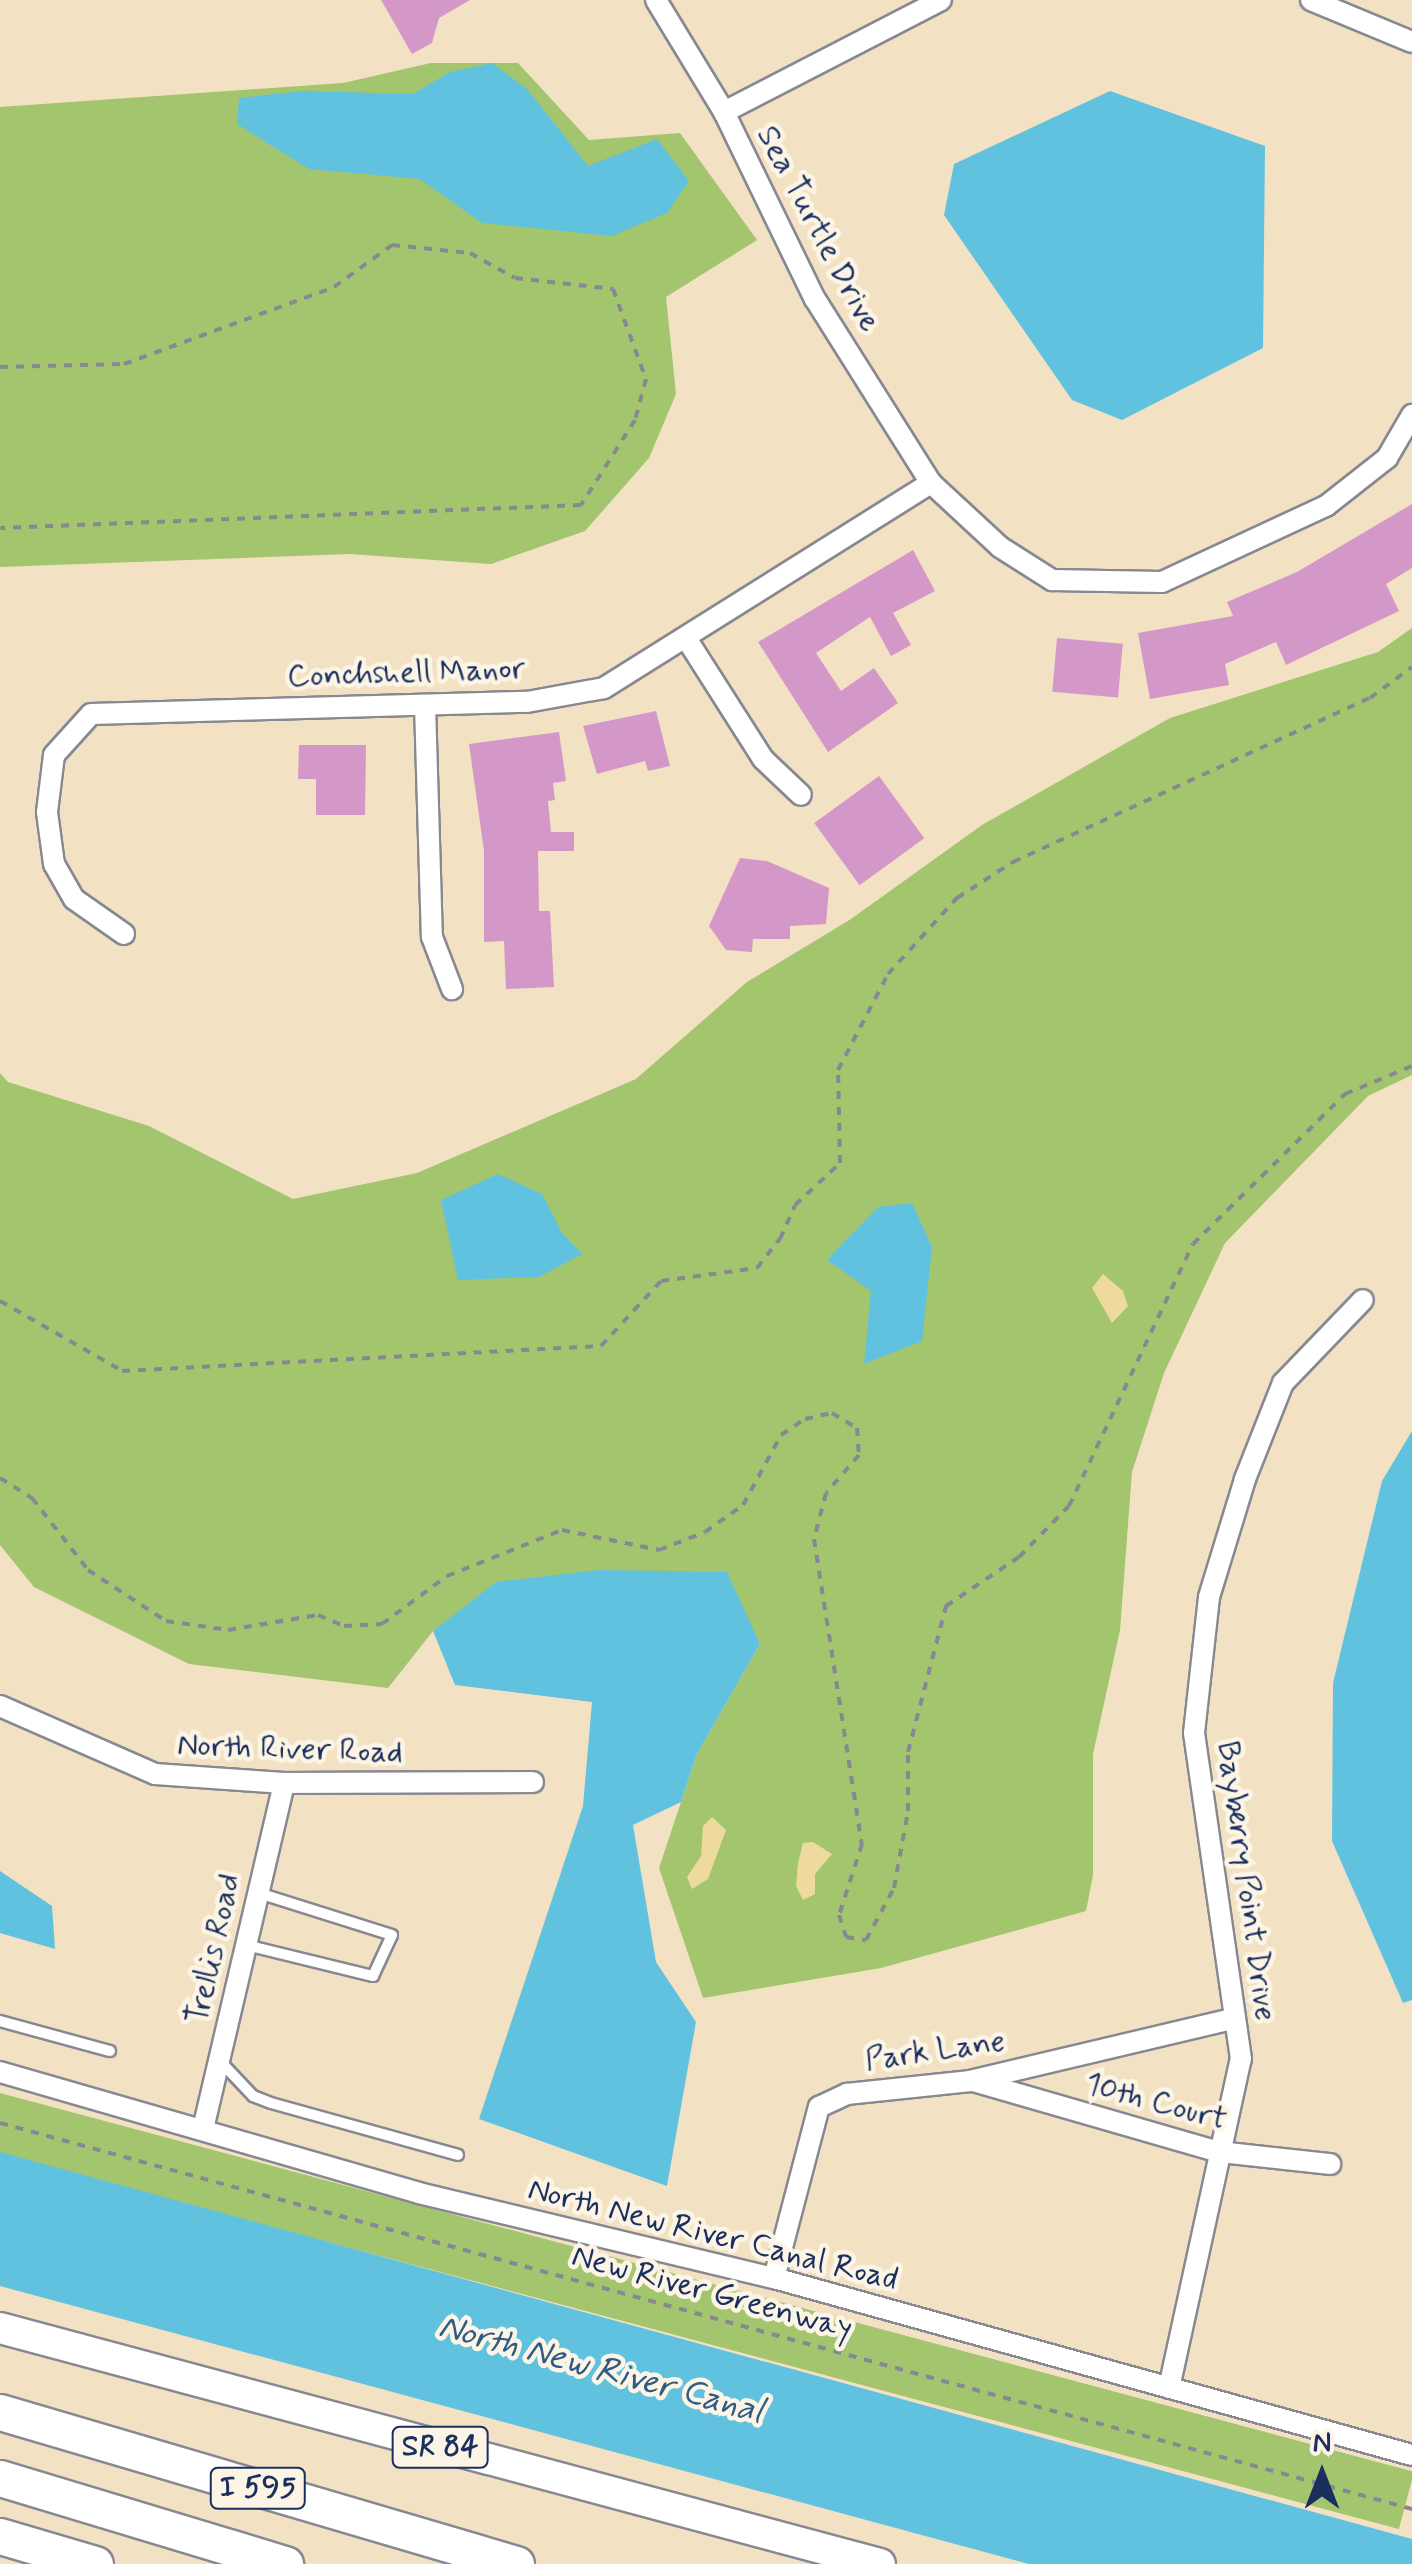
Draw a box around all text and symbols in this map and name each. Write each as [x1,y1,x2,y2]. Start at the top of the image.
street label: Sea Turtle Drive [750,124,886,334]
street label: Conchshell Manor [284,650,528,696]
street label: North River Road [176,1726,404,1772]
street label: Bayberry Point Drive [1207,1739,1285,2023]
street label: Trellis Road [178,1870,250,2028]
street label: Park Lane [863,2022,1007,2080]
street label: 10th Court [1081,2065,1231,2139]
street label: North New River Canal Road [524,2171,902,2299]
street label: New River Greenway [567,2237,857,2349]
water label: North New River Canal [434,2305,768,2433]
road number: SR 84 [390,2422,490,2472]
north arrow [1272,2424,1372,2524]
text: N [1313,2425,1331,2462]
road number: I 595 [208,2463,308,2513]

